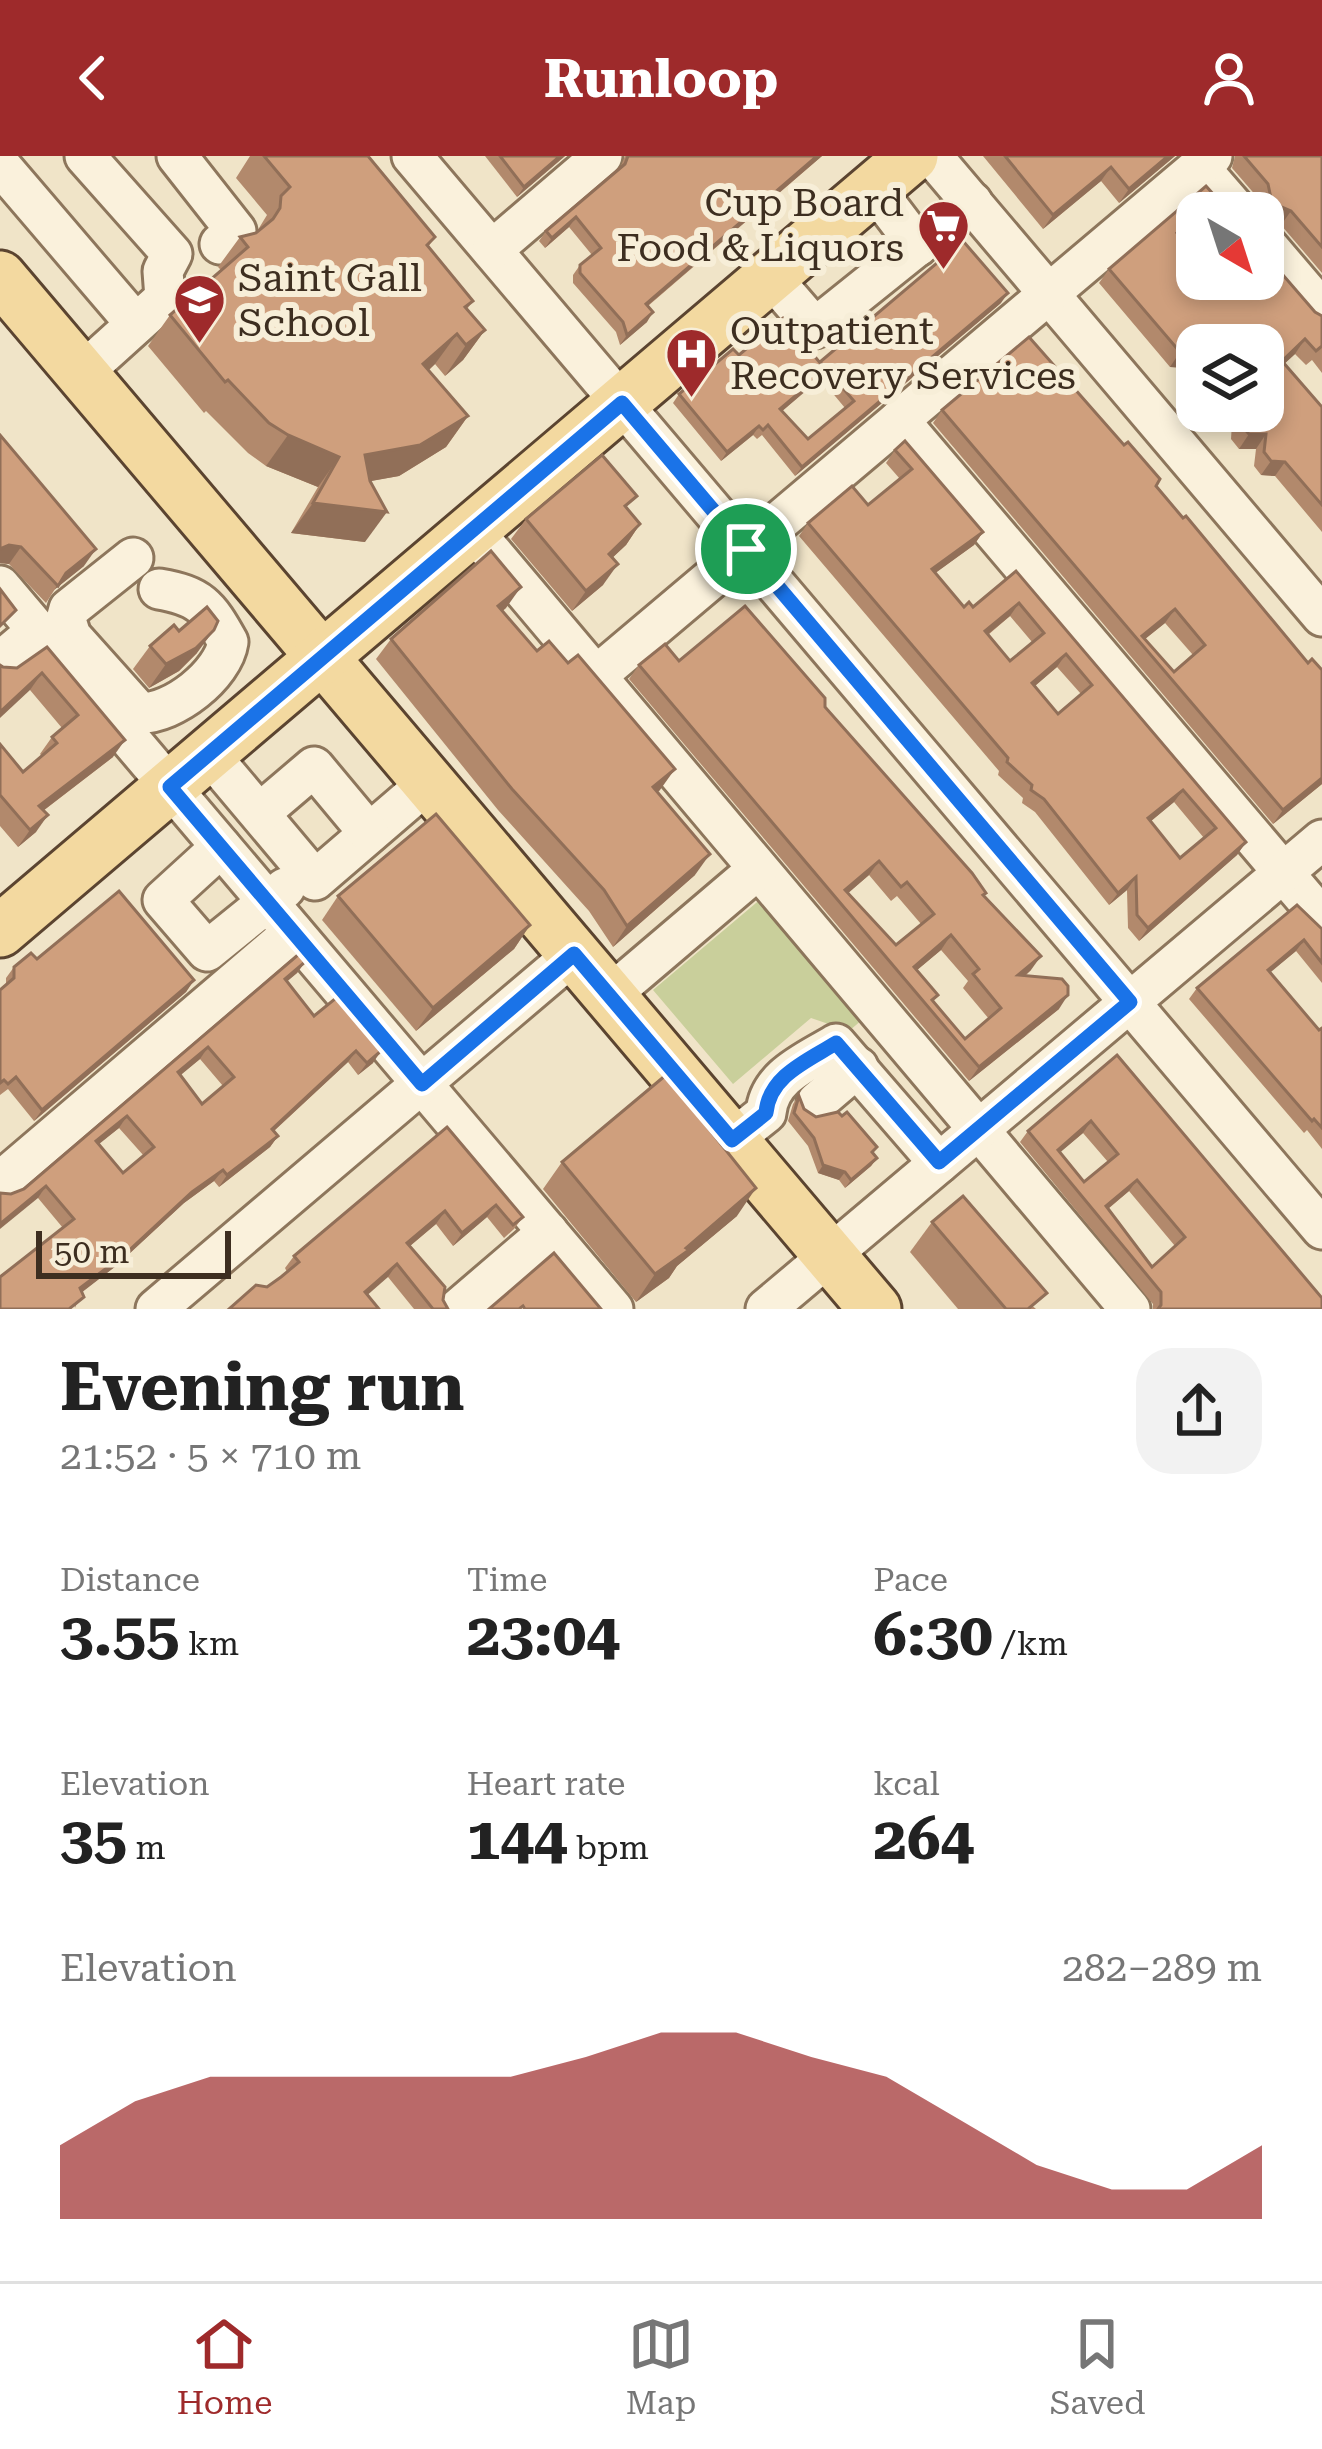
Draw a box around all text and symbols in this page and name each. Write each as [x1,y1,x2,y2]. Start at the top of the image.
icon: back [60,45,126,111]
icon: person [1196,45,1262,111]
text: Runloop [544,47,778,110]
place label: Cup Board Food & Liquors [617,180,904,271]
north arrow [1176,192,1284,300]
map controls [1176,192,1284,432]
supermarket icon: Cup Board Food & Liquors [915,197,971,271]
place label: Saint Gall School [238,255,422,346]
school or university icon: Saint Gall School [171,272,227,346]
place label: Outpatient Recovery Services [730,308,1076,399]
button: layers [1176,324,1284,432]
hospital icon: Outpatient Recovery Services [663,325,719,399]
pin [695,498,797,600]
icon: arrive [713,516,779,582]
scale bar [36,1225,231,1278]
text: 50 m [54,1232,129,1271]
button: share [1136,1348,1262,1474]
text: Evening run [60,1349,465,1426]
text: 21:52 · 5 × 710 m [60,1433,361,1479]
text: Distance [60,1560,200,1599]
text: Time [467,1560,547,1599]
text: Pace [873,1560,948,1599]
text: 3.55 [60,1599,180,1670]
text: 23:04 [467,1599,620,1670]
text: 6:30 [873,1599,993,1670]
text: km [180,1624,239,1663]
text: /km [993,1624,1068,1663]
text: Elevation [60,1764,210,1803]
text: Heart rate [467,1764,625,1803]
text: kcal [873,1764,940,1803]
text: 35 [60,1803,127,1874]
text: 144 [467,1803,567,1874]
text: 264 [873,1803,974,1874]
text: m [127,1828,166,1867]
text: bpm [567,1828,649,1867]
text: Elevation [60,1945,237,1991]
text: 282–289 m [1062,1945,1262,1991]
tab: Home [177,2311,272,2422]
tab: Map [626,2311,696,2422]
tab: Saved [1050,2311,1145,2422]

